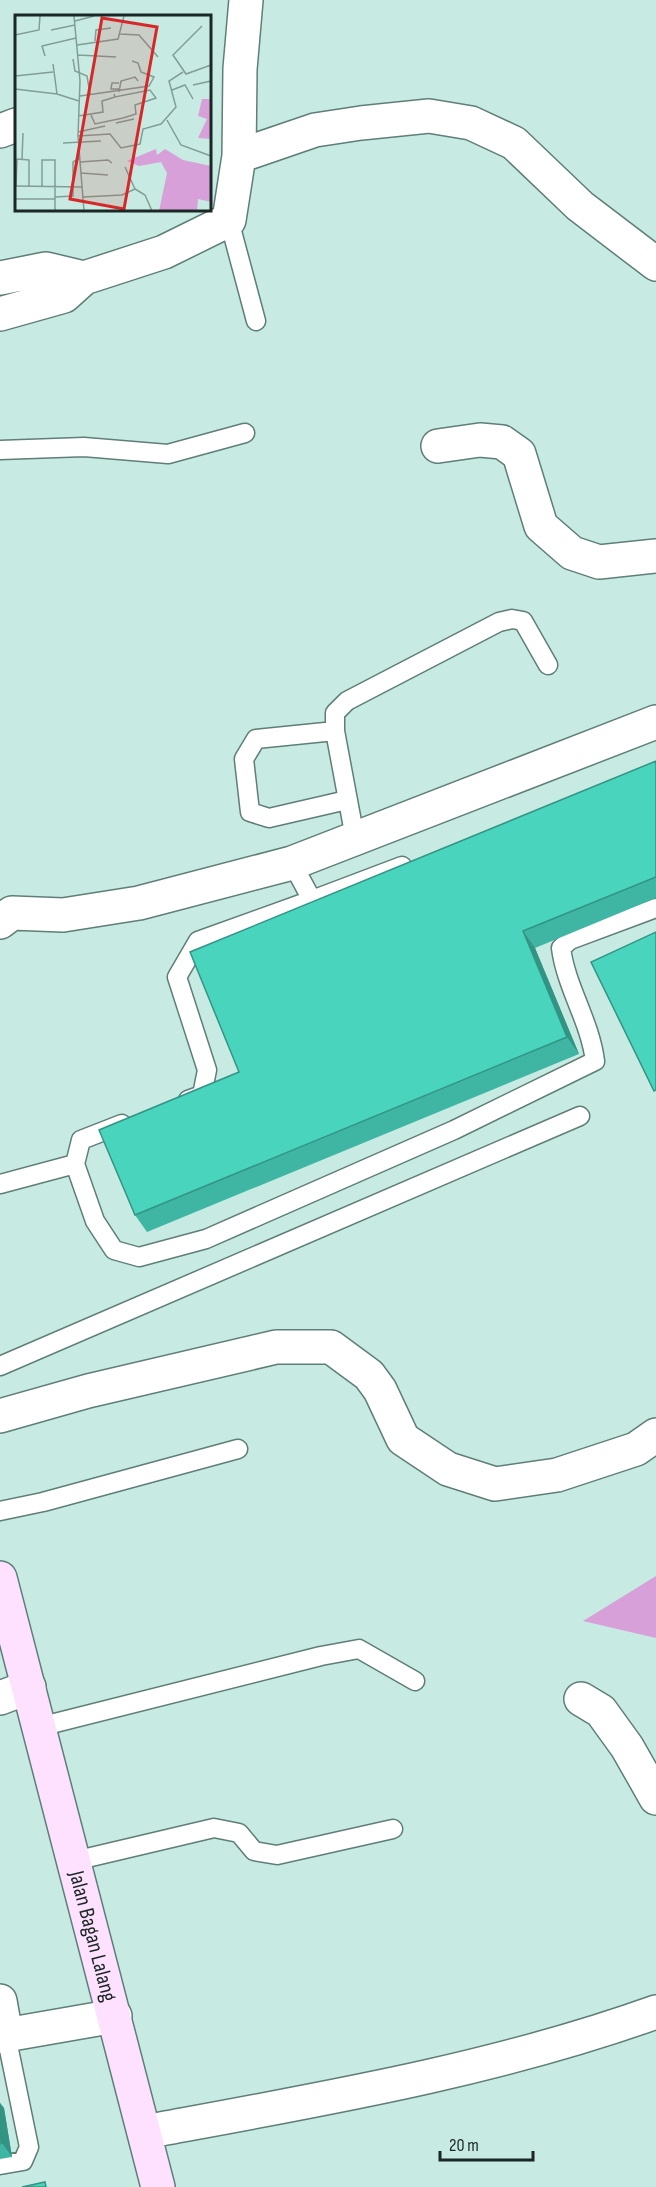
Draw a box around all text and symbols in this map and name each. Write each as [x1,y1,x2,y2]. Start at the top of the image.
inset map [15,15,212,212]
street label: Jalan Bagan Lalang [63,1867,123,2005]
scale bar [440,2124,533,2162]
text: 20 m [449,2135,479,2156]

